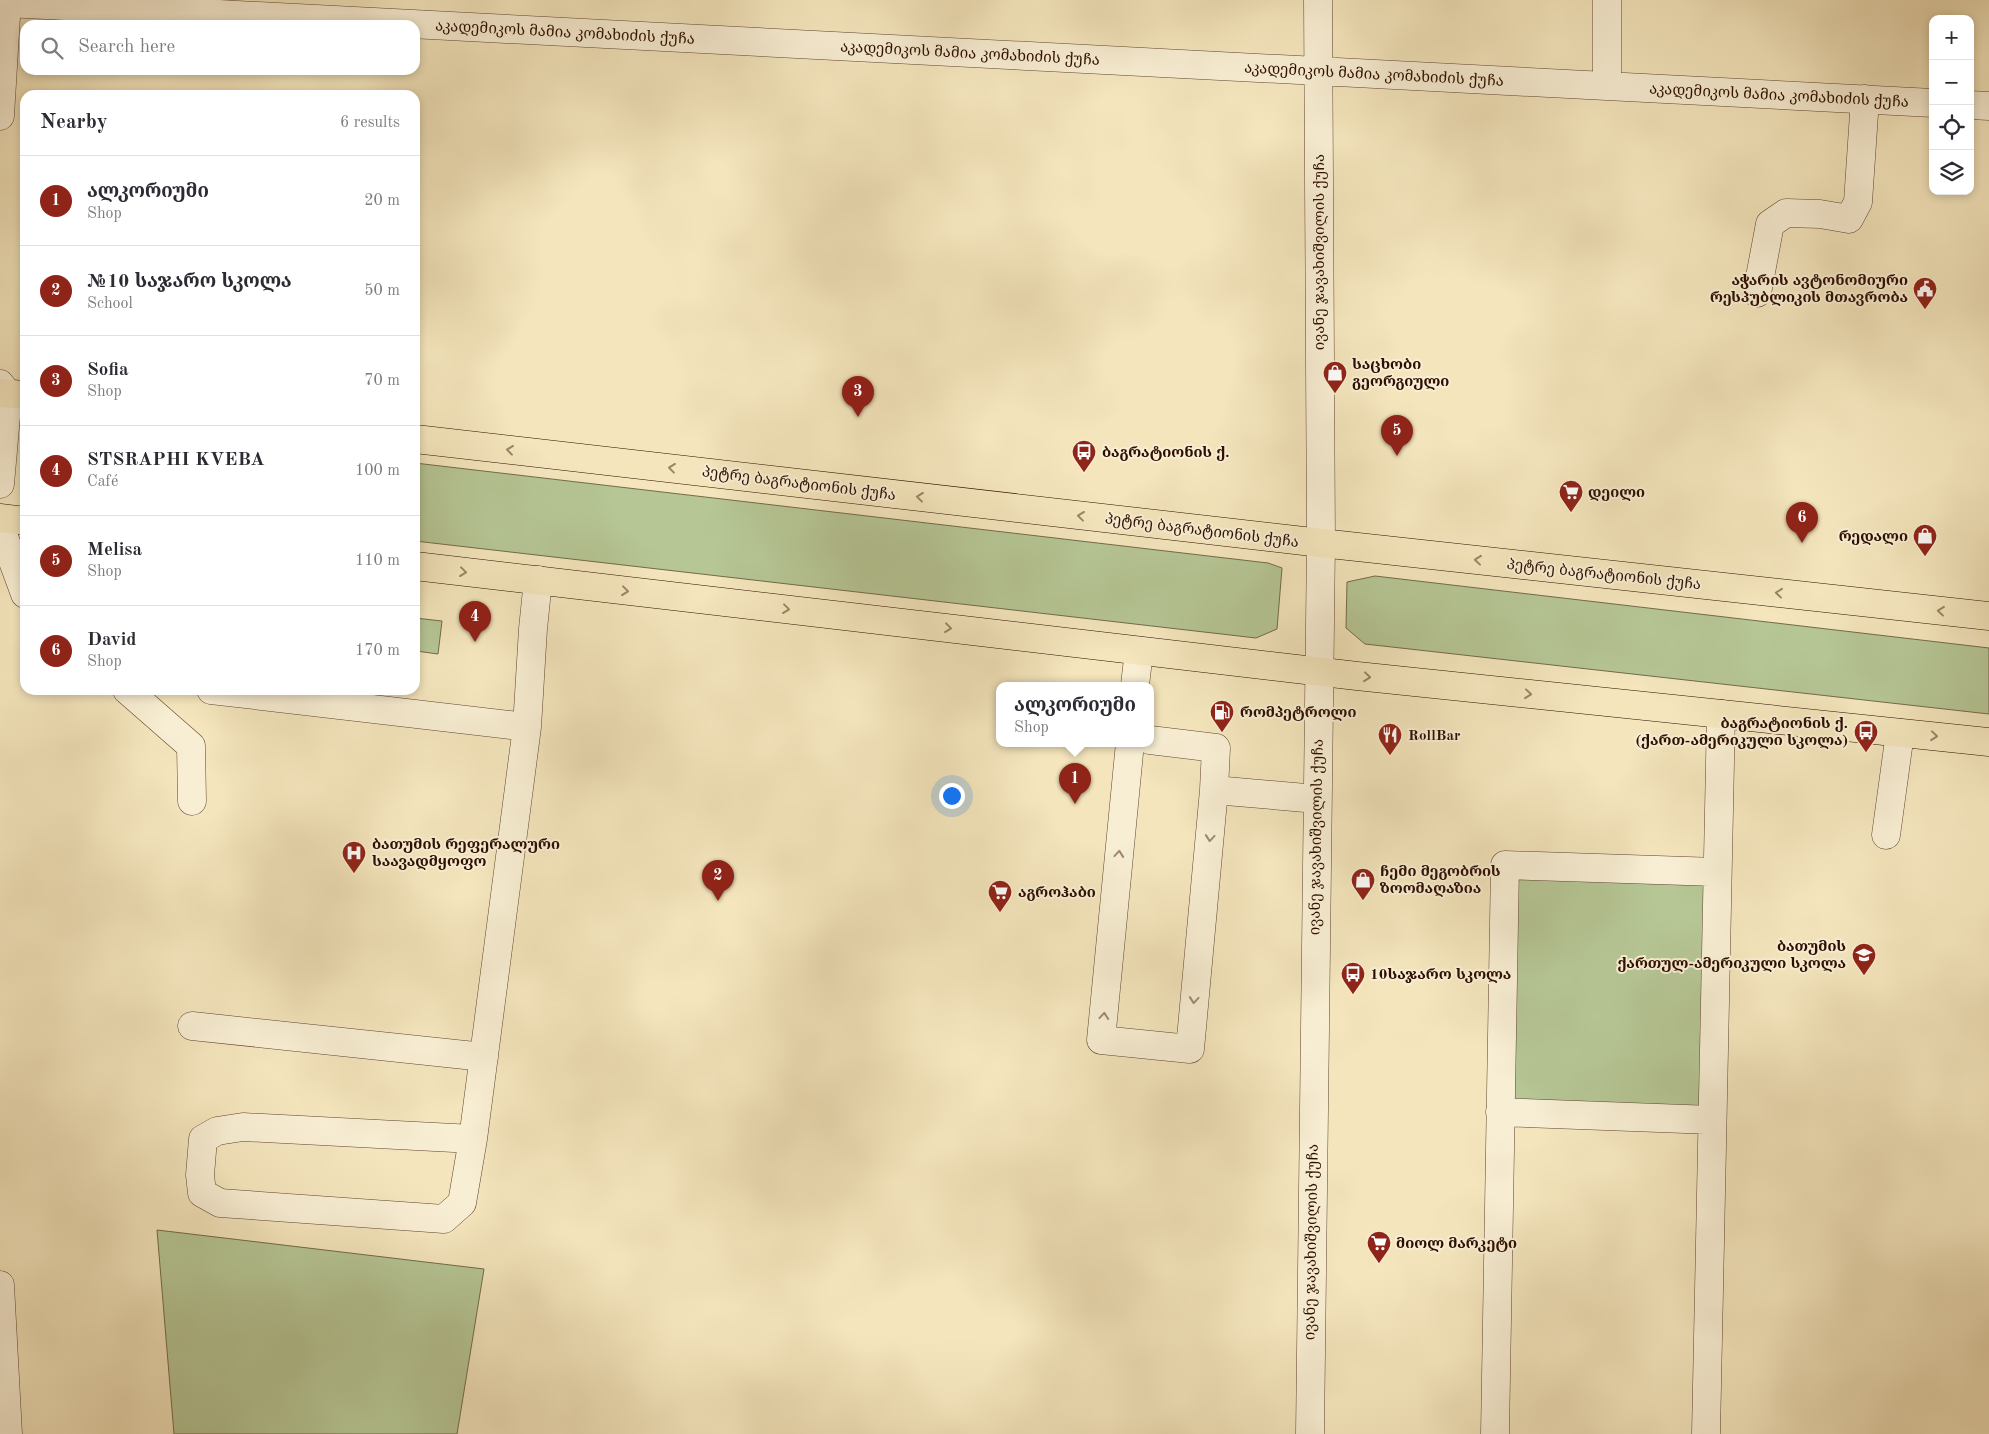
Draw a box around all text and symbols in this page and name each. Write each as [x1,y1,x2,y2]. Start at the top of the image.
map controls [1929,15,1974,195]
button: + [1929,15,1974,60]
street label: აკადემიკოს მამია კომახიძის ქუჩა [435,19,695,48]
search box [20,20,420,75]
icon: search [38,34,66,62]
text: Search here [78,38,175,57]
street label: აკადემიკოს მამია კომახიძის ქუჩა [840,40,1100,69]
button: − [1929,60,1974,105]
street label: აკადემიკოს მამია კომახიძის ქუჩა [1244,61,1504,90]
street label: აკადემიკოს მამია კომახიძის ქუჩა [1649,82,1909,111]
button: locate [1929,105,1974,150]
text: Nearby [40,112,108,133]
text: 6 results [340,115,400,131]
button: layers [1929,150,1974,195]
street label: ივანე ჯავახიშვილის ქუჩა [1312,154,1328,350]
text: ალკორიუმი [87,183,209,202]
text: 1 [51,193,61,209]
text: 20 m [364,193,400,209]
text: Shop [87,206,122,222]
text: №10 საჯარო სკოლა [87,273,292,292]
place label: აჭარის ავტონომიური რესპუბლიკის მთავრობა [1710,273,1908,306]
public building icon: აჭარის ავტონომიური რესპუბლიკის მთავრობა [1912,276,1938,310]
text: 2 [51,283,61,299]
text: 50 m [364,283,400,299]
text: School [87,296,133,312]
place label: საცხობი გეორგიული [1352,358,1449,390]
shop icon: საცხობი გეორგიული [1322,360,1348,394]
text: Sofia [87,361,129,380]
text: 3 [51,373,61,389]
text: 70 m [364,373,400,389]
pin: 3 [842,376,874,417]
text: Shop [87,384,122,400]
pin: 5 [1381,415,1413,456]
bus stop icon: ბაგრატიონის ქ. [1071,439,1097,473]
one-way arrow [506,445,514,456]
place label: ბაგრატიონის ქ. [1102,445,1230,461]
text: STSRAPHI KVEBA [87,451,265,470]
text: 4 [51,463,61,479]
text: 100 m [355,463,400,479]
one-way arrow [667,463,675,474]
street label: პეტრე ბაგრატიონის ქუჩა [701,464,897,504]
text: Café [87,474,118,490]
supermarket icon: დეილი [1558,479,1584,513]
place label: დეილი [1588,486,1645,501]
one-way arrow [916,492,924,503]
pin: 6 [1786,502,1818,543]
one-way arrow [1077,511,1085,522]
street label: პეტრე ბაგრატიონის ქუჩა [1104,511,1300,551]
shop icon: რედალი [1912,523,1938,557]
place label: რედალი [1839,530,1908,545]
text: Melisa [87,541,142,560]
text: 5 [51,553,61,569]
text: 110 m [355,553,400,569]
one-way arrow [1474,555,1482,566]
street label: პეტრე ბაგრატიონის ქუჩა [1506,557,1702,593]
text: Shop [87,564,122,580]
one-way arrow [460,566,468,577]
one-way arrow [621,585,629,595]
one-way arrow [1775,588,1783,599]
pin: 4 [459,601,491,642]
one-way arrow [783,603,791,614]
one-way arrow [1936,606,1944,617]
one-way arrow [944,622,952,633]
text: David [87,631,137,650]
text: 6 [51,643,61,659]
text: 170 m [355,643,400,659]
text: Shop [87,654,122,670]
one-way arrow [1363,671,1371,682]
popup [996,682,1154,747]
one-way arrow [1525,688,1533,699]
text: ალკორიუმი [1014,697,1136,716]
fuel station icon: რომპეტროლი [1209,699,1235,733]
place label: რომპეტროლი [1240,706,1356,721]
place label: ბაგრატიონის ქ. (ქართ-ამერიკული სკოლა) [1635,716,1848,749]
bus stop icon: ბაგრატიონის ქ. (ქართ-ამერიკული სკოლა) [1853,719,1879,753]
text: Shop [1014,720,1049,736]
restaurant icon: RollBar [1377,722,1403,756]
place label: RollBar [1408,729,1461,744]
one-way arrow [1930,730,1938,741]
street label: ივანე ჯავახიშვილის ქუჩა [1307,739,1327,935]
pin: 1 [1059,763,1091,804]
your location [939,783,965,809]
one-way arrow [1204,834,1215,842]
place label: ბათუმის რეფერალური საავადმყოფო [372,838,560,870]
hospital icon: ბათუმის რეფერალური საავადმყოფო [341,840,367,874]
one-way arrow [1113,849,1124,857]
pin: 2 [702,860,734,901]
place label: ჩემი მეგობრის ზოომაღაზია [1379,865,1501,897]
shop icon: ჩემი მეგობრის ზოომაღაზია [1350,867,1376,901]
supermarket icon: აგროჰაბი [987,879,1013,913]
place label: აგროჰაბი [1018,886,1096,901]
place label: ბათუმის ქართულ-ამერიკული სკოლა [1617,940,1846,972]
school or university icon: ბათუმის ქართულ-ამერიკული სკოლა [1851,942,1877,976]
bus stop icon: 10საჯარო სკოლა [1340,961,1366,995]
place label: 10საჯარო სკოლა [1370,968,1511,983]
one-way arrow [1189,996,1200,1004]
one-way arrow [1098,1011,1109,1019]
street label: ივანე ჯავახიშვილის ქუჩა [1302,1144,1322,1340]
supermarket icon: მიოლ მარკეტი [1366,1230,1392,1264]
place label: მიოლ მარკეტი [1396,1237,1517,1252]

